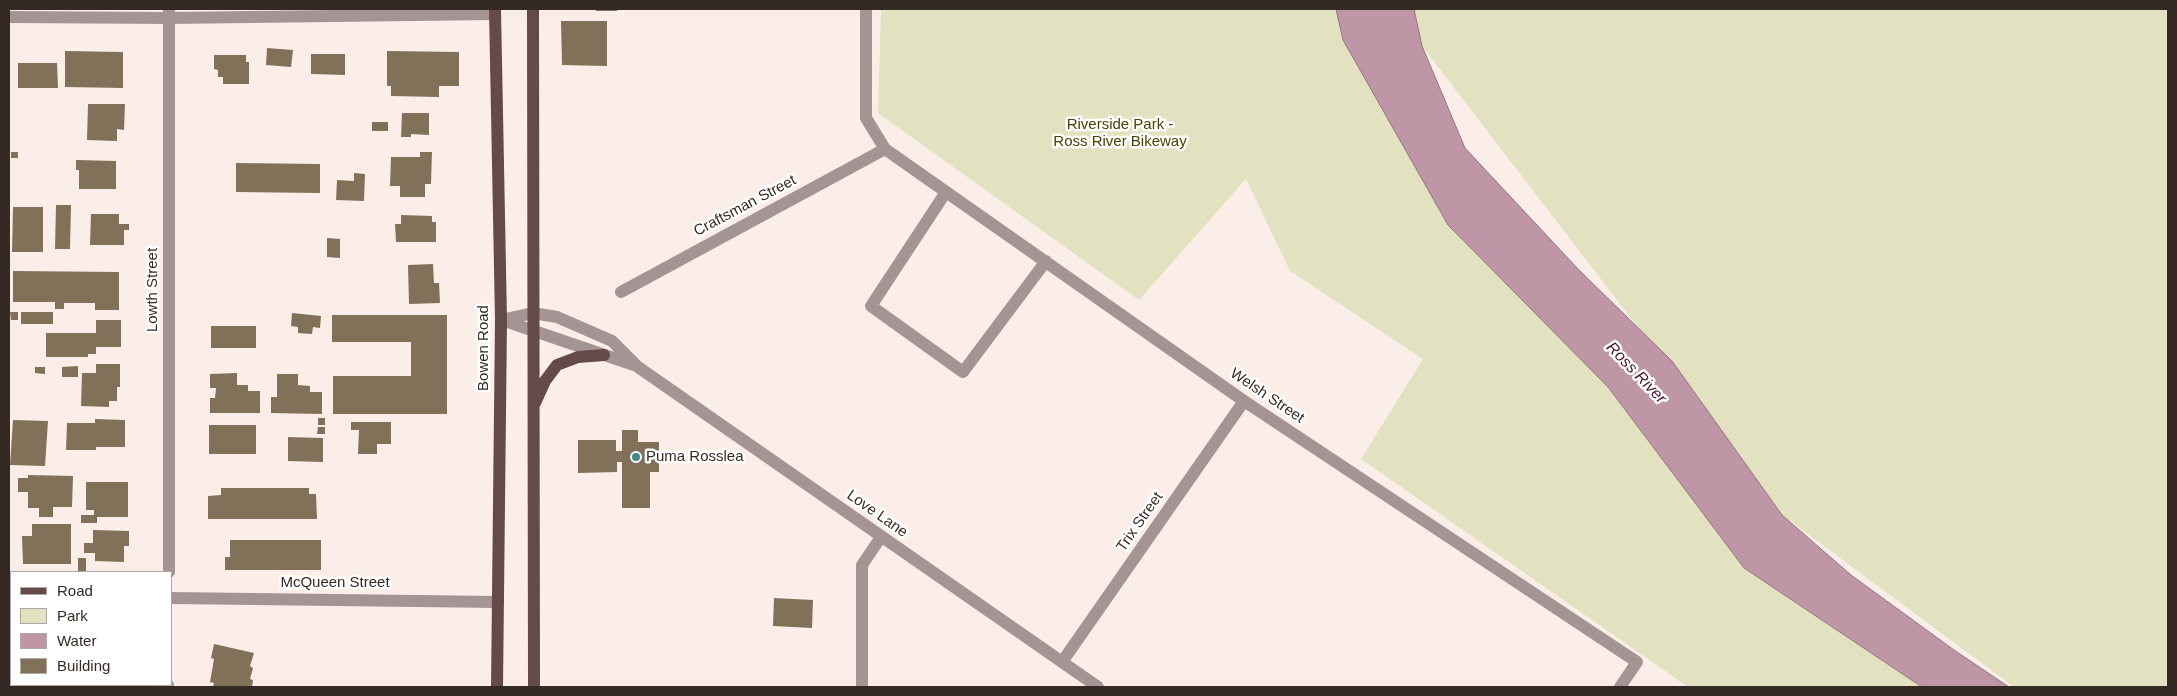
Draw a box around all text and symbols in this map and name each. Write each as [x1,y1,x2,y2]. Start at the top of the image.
park label: Riverside Park - Ross River Bikeway [1053,116,1187,151]
street label: Craftsman Street [691,171,799,241]
street label: Lowth Street [144,248,162,332]
street label: Bowen Road [475,305,493,391]
water label: Ross River [1602,338,1670,408]
street label: Welsh Street [1226,365,1308,427]
place label: Puma Rosslea [646,448,744,466]
marker: Puma Rosslea [630,451,642,463]
street label: Love Lane [843,487,911,541]
street label: Trix Street [1113,489,1167,555]
legend [10,571,172,686]
street label: McQueen Street [280,574,390,592]
text: Road [57,582,93,599]
text: Park [57,607,88,624]
text: Water [57,632,96,649]
text: Building [57,657,110,674]

